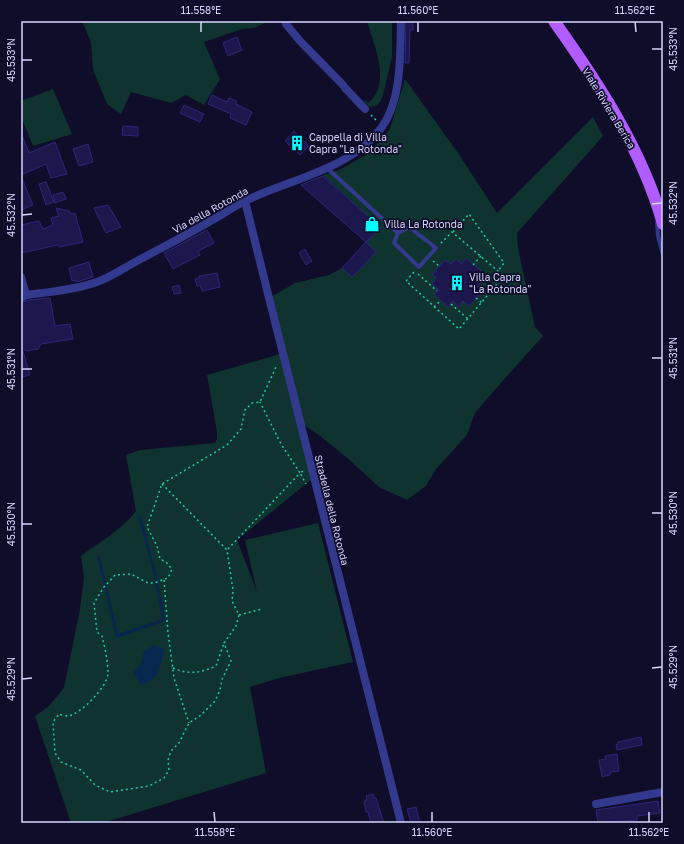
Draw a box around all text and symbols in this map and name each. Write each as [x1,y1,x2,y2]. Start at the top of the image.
text: 11.558°E [181,4,221,16]
text: 11.560°E [398,4,438,16]
text: 11.562°E [615,4,655,16]
text: 45.533°N [667,27,679,71]
text: 45.533°N [5,38,17,82]
street label: Viale Riviera Berica [580,65,638,151]
place label: Cappella di Villa Capra "La Rotonda" [309,131,402,155]
building icon: Cappella di Villa Capra "La Rotonda" [288,134,306,152]
text: 45.532°N [667,181,679,225]
street label: Via della Rotonda [170,184,250,236]
text: 45.532°N [5,193,17,237]
shop icon: Villa La Rotonda [363,215,381,233]
place label: Villa La Rotonda [384,218,463,230]
place label: Villa Capra "La Rotonda" [469,271,531,295]
building icon: Villa Capra "La Rotonda" [448,274,466,292]
text: 45.531°N [667,337,679,379]
text: 45.531°N [5,348,17,390]
street label: Stradella della Rotonda [312,454,352,566]
text: 45.530°N [667,491,679,535]
text: 45.530°N [5,502,17,546]
text: 45.529°N [667,645,679,689]
text: 45.529°N [5,657,17,701]
text: 11.558°E [195,826,235,838]
text: 11.560°E [412,826,452,838]
text: 11.562°E [629,826,669,838]

